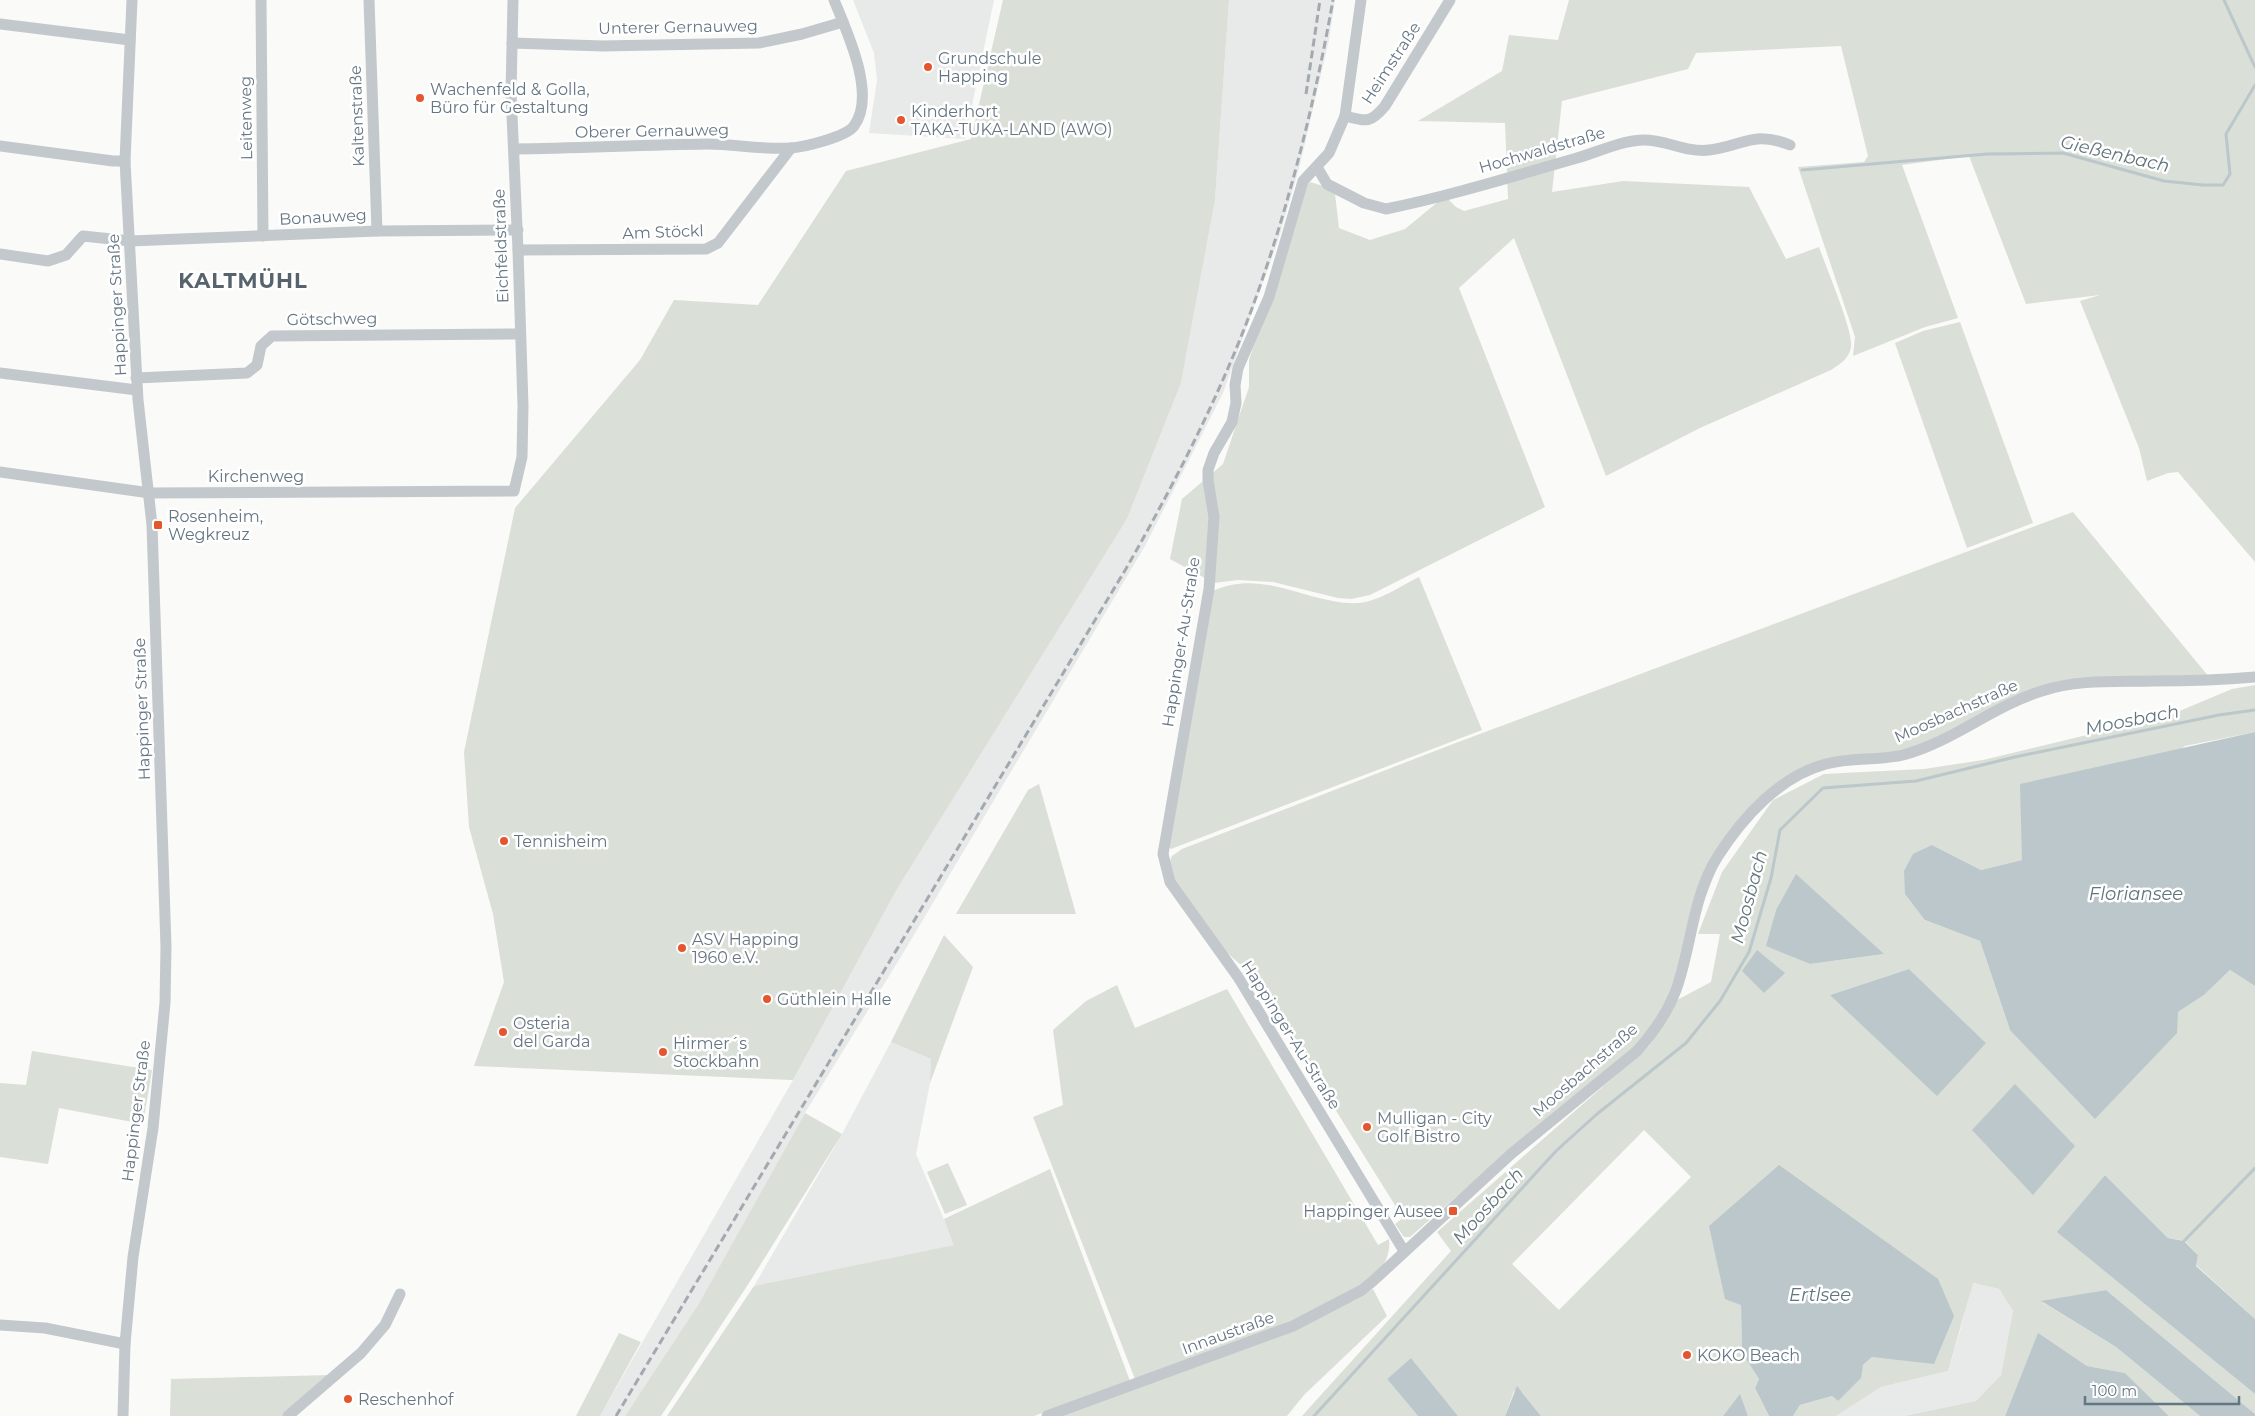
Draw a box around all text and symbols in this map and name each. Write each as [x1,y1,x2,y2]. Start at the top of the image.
street label: Unterer Gernauweg [598,16,758,38]
street label: Heimstraße [1357,18,1425,108]
place label: Grundschule Happing [938,49,1041,86]
marker: Grundschule Happing [922,61,934,73]
street label: Kaltenstraße [346,65,368,167]
street label: Leitenweg [236,76,256,160]
place label: Wachenfeld & Golla, Büro für Gestaltung [430,80,590,117]
marker: Wachenfeld & Golla, Büro für Gestaltung [414,92,426,104]
place label: Kinderhort TAKA-TUKA-LAND (AWO) [911,102,1113,139]
marker: Kinderhort TAKA-TUKA-LAND (AWO) [895,114,907,126]
street label: Oberer Gernauweg [575,120,729,142]
street label: Hochwaldstraße [1477,123,1607,177]
water label: Gießenbach [2058,131,2172,177]
street label: Eichfeldstraße [490,188,512,304]
street label: Bonauweg [279,205,367,229]
street label: Am Stöckl [622,221,704,243]
street label: Happinger Straße [104,233,130,377]
district label: KALTMÜHL [178,267,308,293]
street label: Götschweg [286,309,378,329]
street label: Kirchenweg [208,467,304,486]
place label: Rosenheim, Wegkreuz [168,507,263,544]
marker: Rosenheim, Wegkreuz [152,519,164,531]
street label: Happinger-Au-Straße [1158,556,1204,728]
street label: Happinger Straße [130,638,154,780]
street label: Moosbachstraße [1891,675,2021,747]
water label: Moosbach [2083,700,2181,740]
place label: Tennisheim [514,832,607,851]
marker: Tennisheim [498,835,510,847]
water label: Moosbach [1726,848,1772,946]
water label: Floriansee [2089,883,2183,905]
place label: ASV Happing 1960 e.V. [692,930,799,967]
marker: ASV Happing 1960 e.V. [676,942,688,954]
street label: Happinger-Au-Straße [1237,957,1345,1113]
place label: Güthlein Halle [777,990,891,1009]
marker: Güthlein Halle [761,993,773,1005]
place label: Osteria del Garda [513,1014,590,1051]
street label: Moosbachstraße [1529,1019,1641,1121]
marker: Osteria del Garda [497,1026,509,1038]
place label: Hirmer´s Stockbahn [673,1034,759,1071]
street label: Happinger Straße [118,1039,154,1183]
marker: Hirmer´s Stockbahn [657,1046,669,1058]
place label: Mulligan - City Golf Bistro [1377,1109,1492,1146]
marker: Mulligan - City Golf Bistro [1361,1121,1373,1133]
water label: Moosbach [1448,1163,1528,1249]
place label: Happinger Ausee [1303,1202,1443,1221]
marker: Happinger Ausee [1447,1205,1459,1217]
water label: Ertlsee [1789,1284,1851,1306]
street label: Innaustraße [1179,1308,1277,1358]
place label: KOKO Beach [1697,1346,1800,1365]
marker: KOKO Beach [1681,1349,1693,1361]
scale bar [2085,1374,2239,1406]
text: 100 m [2092,1381,2137,1400]
place label: Reschenhof [358,1390,454,1409]
marker: Reschenhof [342,1393,354,1405]

